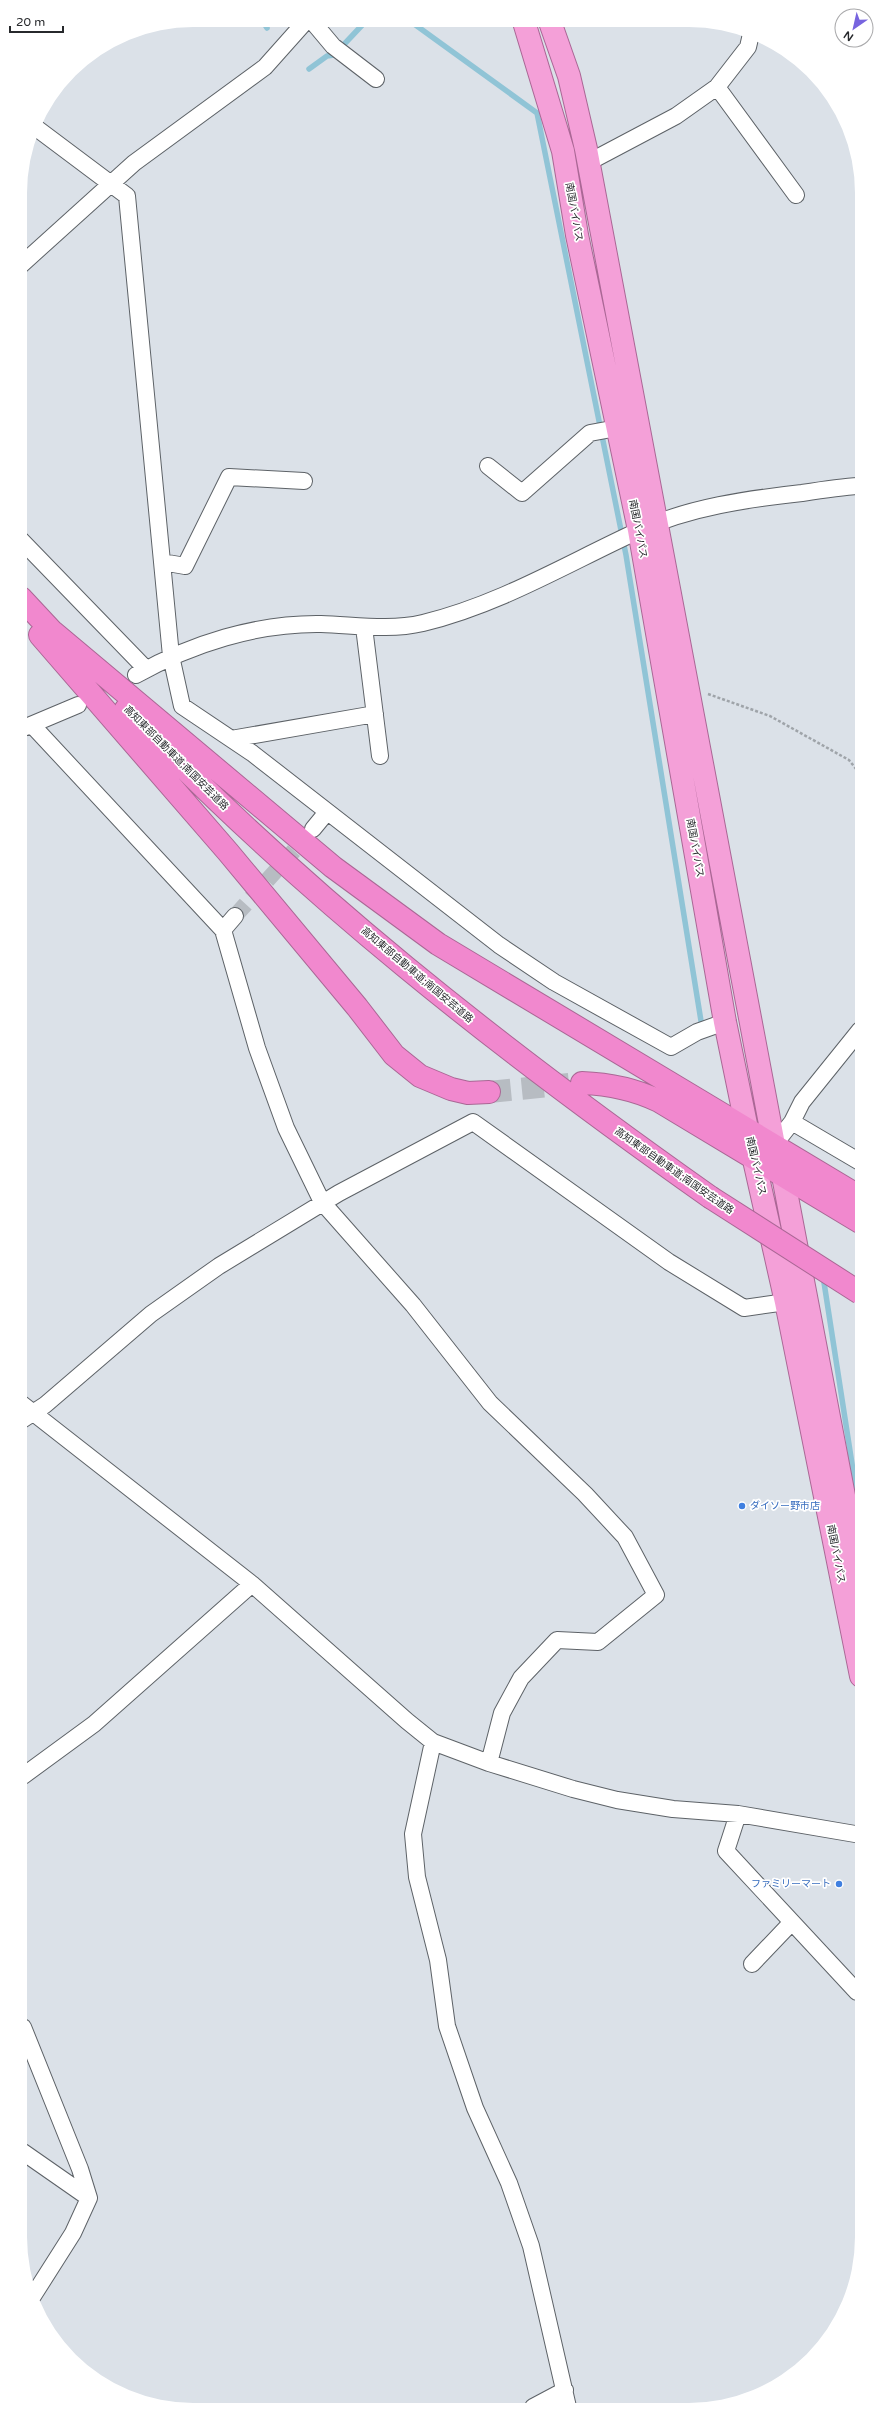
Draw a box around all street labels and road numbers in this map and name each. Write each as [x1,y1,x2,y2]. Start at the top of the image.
street label: 南国バイパス [563,182,585,242]
street label: 南国バイパス [626,498,650,560]
street label: 高知東部自動車道;南国安芸道路 [121,703,231,813]
street label: 南国バイパス [684,818,706,878]
street label: 高知東部自動車道;南国安芸道路 [359,925,475,1025]
street label: 高知東部自動車道;南国安芸道路 [612,1125,736,1217]
street label: 南国バイパス [743,1136,769,1196]
street label: 南国バイパス [824,1523,848,1585]

